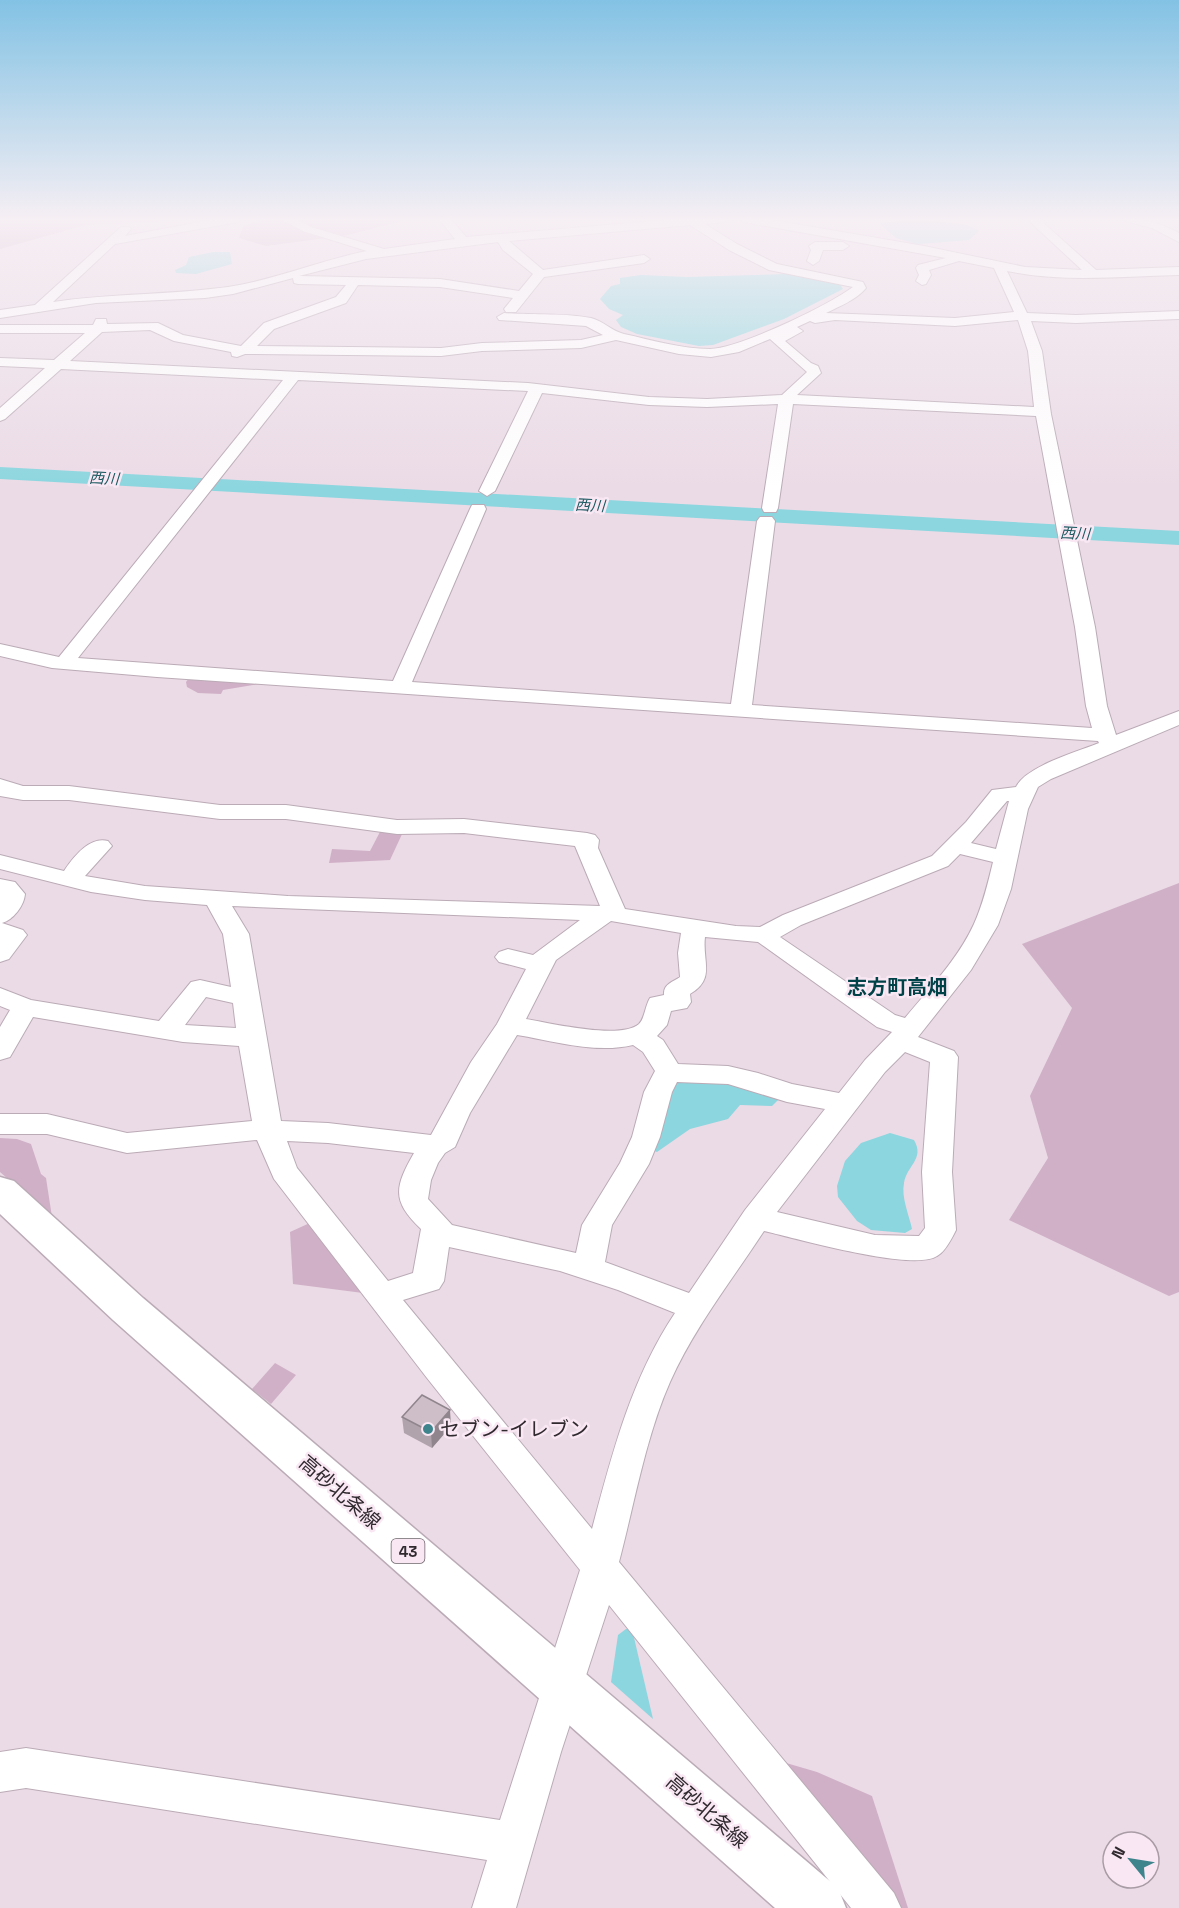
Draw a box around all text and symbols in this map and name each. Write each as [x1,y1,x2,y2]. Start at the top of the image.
water label: 西川 [89,468,121,488]
water label: 西川 [575,495,607,515]
water label: 西川 [1060,523,1092,543]
district label: 志方町高畑 [847,974,947,1000]
place label: セブン-イレブン [440,1416,589,1442]
marker: セブン-イレブン [421,1422,435,1436]
street label: 高砂北条線 [294,1449,386,1535]
road number: 43 [392,1539,424,1563]
street label: 高砂北条線 [661,1768,753,1854]
north arrow [1101,1830,1161,1890]
text: N [1107,1843,1130,1863]

